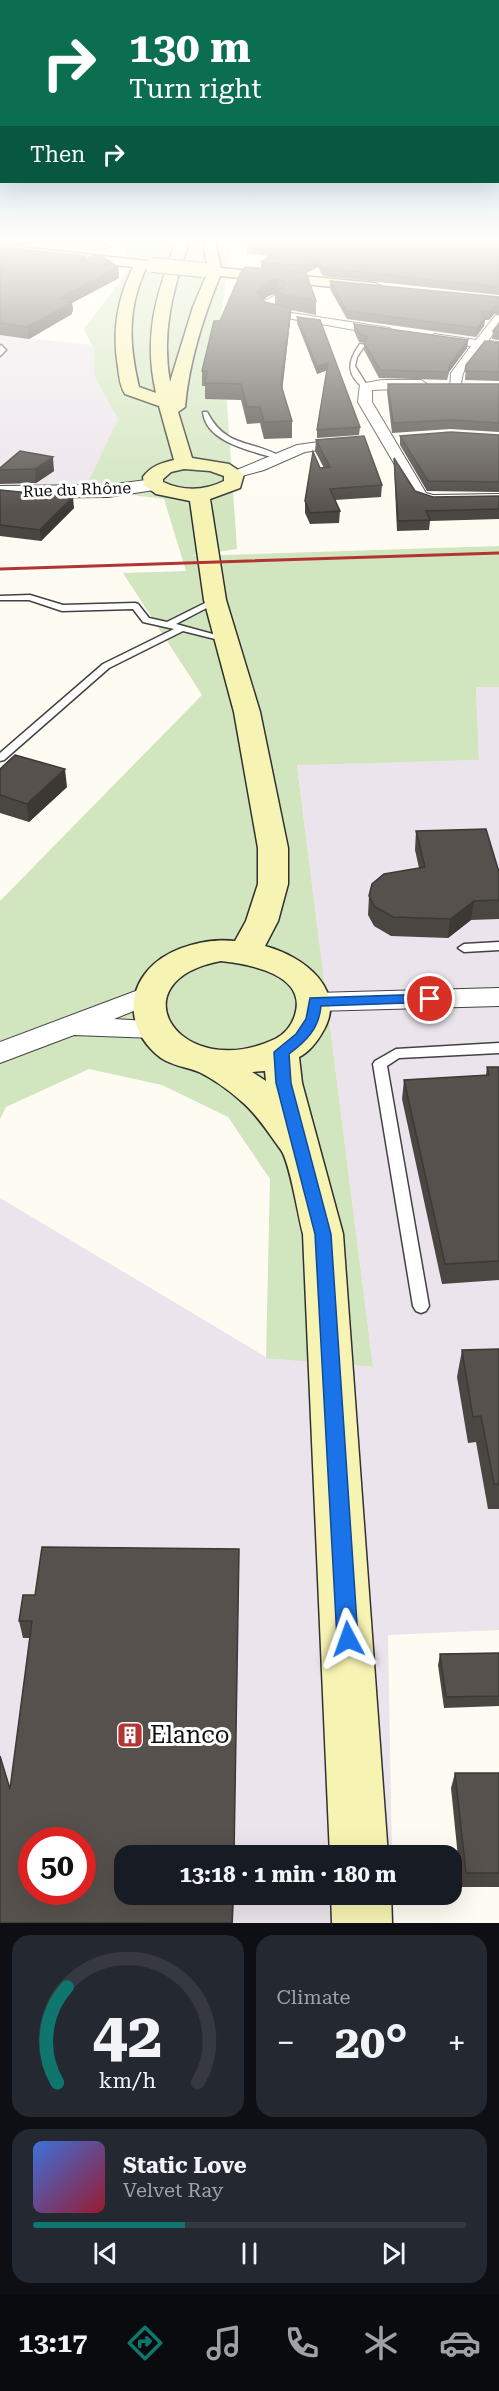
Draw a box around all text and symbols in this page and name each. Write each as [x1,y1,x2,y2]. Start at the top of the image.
text: 130 m [129,23,251,72]
icon: right [30,24,108,102]
text: Turn right [129,73,262,105]
icon: right [97,138,130,171]
text: Then [30,142,85,167]
street label: Rue du Rhône [23,478,132,501]
pin [404,973,455,1024]
icon: arrive [413,982,446,1015]
position arrow [316,1607,380,1671]
building icon: Elanco [115,1720,145,1750]
place label: Elanco [150,1721,229,1749]
speed limit sign: 50 [18,1827,96,1905]
text: 13:18 · 1 min · 180 m [179,1862,397,1887]
text: Climate [277,1985,351,2009]
text: 42 [93,1999,163,2072]
text: 20° [335,2016,408,2069]
text: − [277,2023,295,2062]
text: + [448,2023,466,2062]
text: km/h [99,2068,157,2093]
text: Static Love [123,2153,247,2178]
text: Velvet Ray [123,2178,223,2202]
icon: previous [89,2237,122,2270]
icon: pause [233,2237,266,2270]
icon: next [377,2237,410,2270]
icon: directions [124,2322,166,2364]
icon: music [203,2322,245,2364]
icon: phone [281,2322,323,2364]
icon: climate [360,2322,402,2364]
icon: car [439,2322,481,2364]
text: 13:17 [18,2327,87,2359]

